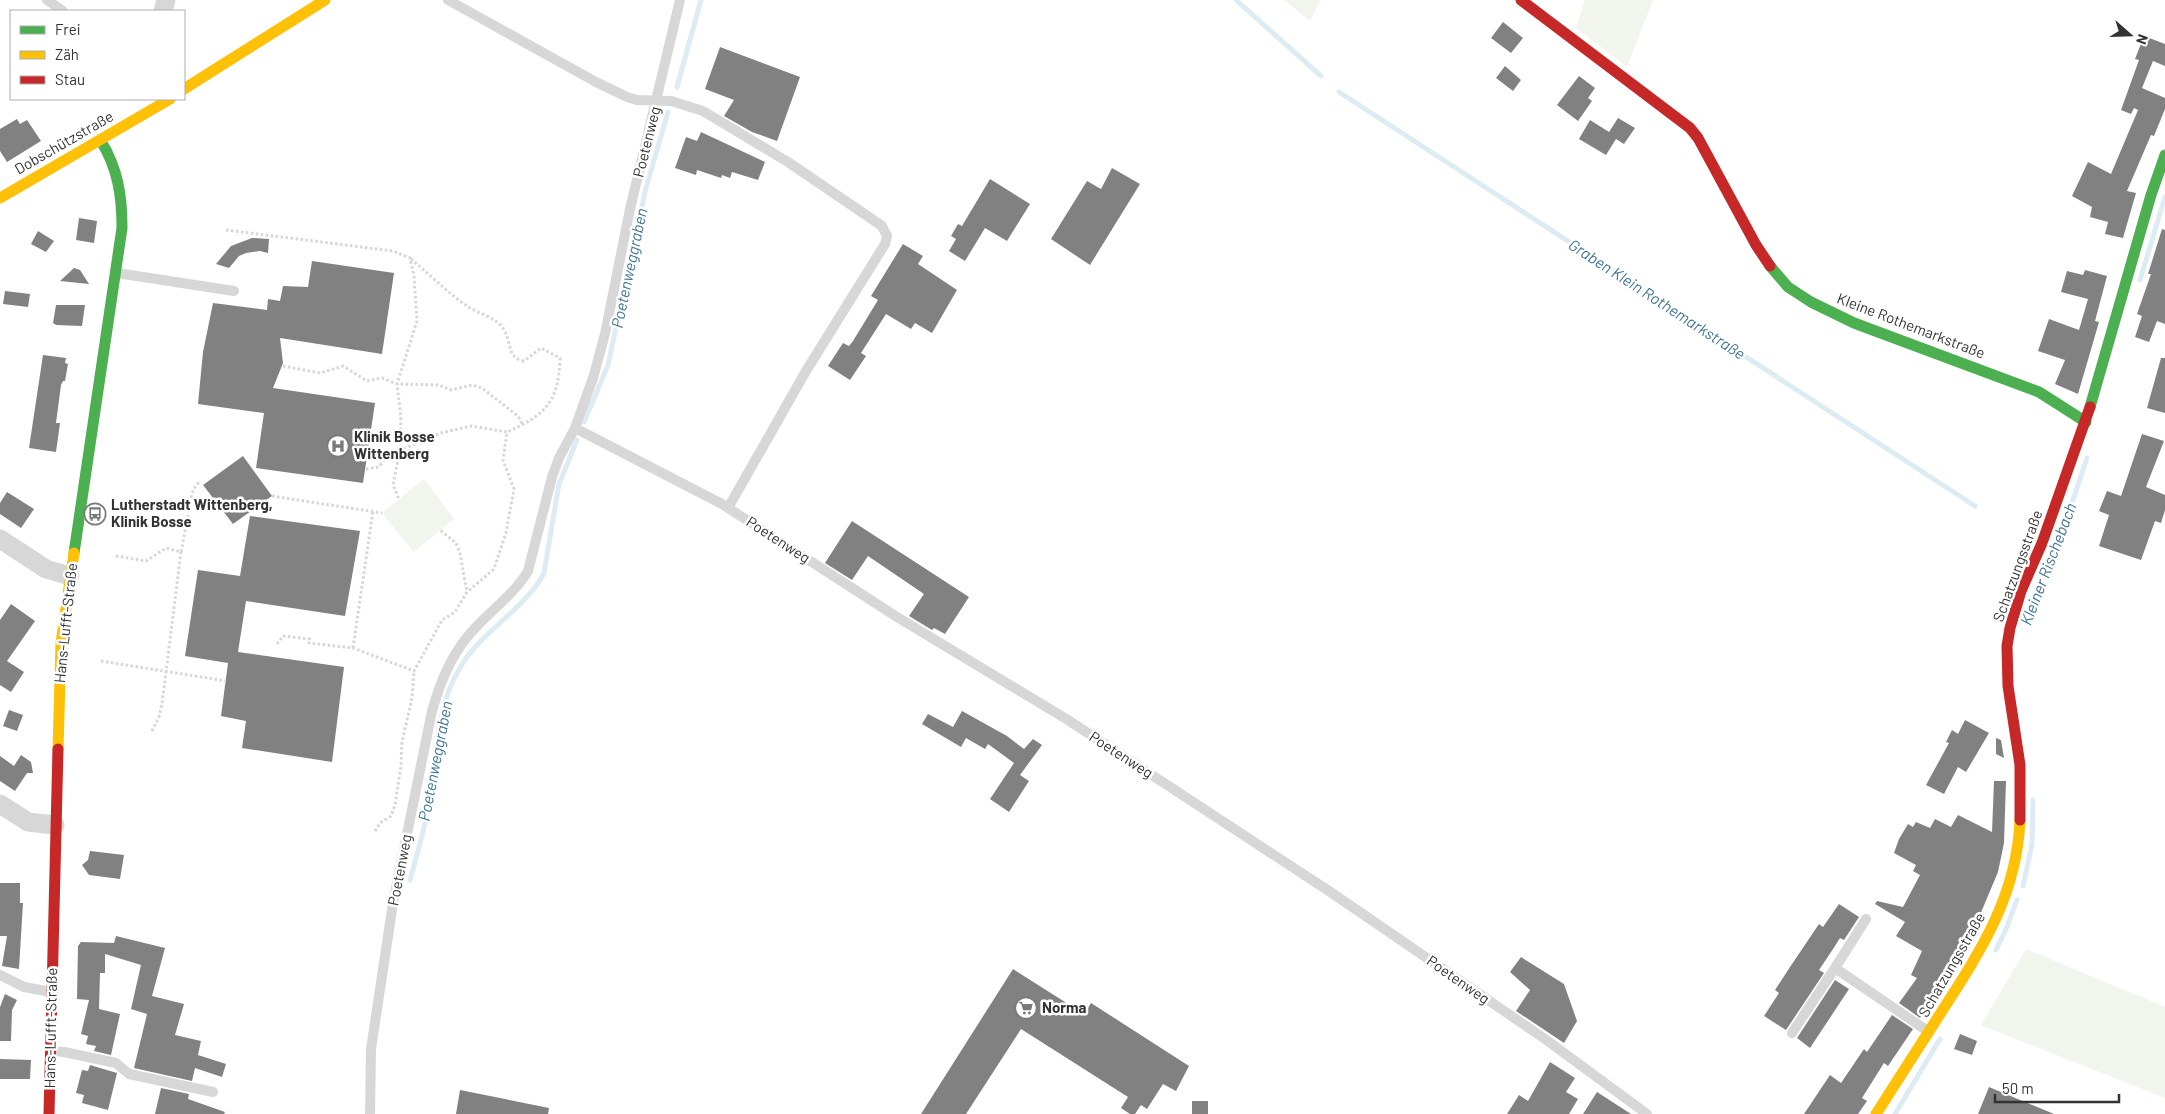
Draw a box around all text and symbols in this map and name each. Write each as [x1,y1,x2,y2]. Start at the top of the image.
legend [10,10,185,100]
north arrow [2105,10,2155,60]
text: Frei [55,20,81,38]
text: N [2133,32,2152,47]
text: Zäh [55,45,79,63]
text: Stau [55,70,85,88]
street label: Poetenweg [629,104,664,179]
street label: Dobschützstraße [11,107,116,178]
water label: Poetenweggraben [607,206,651,330]
water label: Graben Klein Rothemarkstraße [1565,234,1749,363]
street label: Kleine Rothemarkstraße [1835,289,1988,362]
place label: Klinik Bosse Wittenberg [354,427,435,462]
hospital icon: Klinik Bosse Wittenberg [326,434,350,458]
place label: Lutherstadt Wittenberg, Klinik Bosse [111,495,273,530]
water label: Kleiner Rischebach [2015,500,2080,628]
bus stop icon: Lutherstadt Wittenberg, Klinik Bosse [83,502,107,526]
street label: Schatzungsstraße [1989,507,2046,624]
street label: Poetenweg [743,512,814,566]
street label: Hans-Lufft-Straße [50,562,80,684]
water label: Poetenweggraben [414,699,455,823]
street label: Poetenweg [1086,727,1157,781]
street label: Poetenweg [383,833,415,907]
street label: Schatzungsstraße [1914,909,1988,1020]
street label: Poetenweg [1424,951,1493,1007]
street label: Hans-Lufft-Straße [40,967,60,1089]
supermarket icon: Norma [1014,996,1038,1020]
place label: Norma [1042,998,1087,1016]
scale bar [1995,1072,2119,1104]
text: 50 m [2002,1079,2034,1097]

